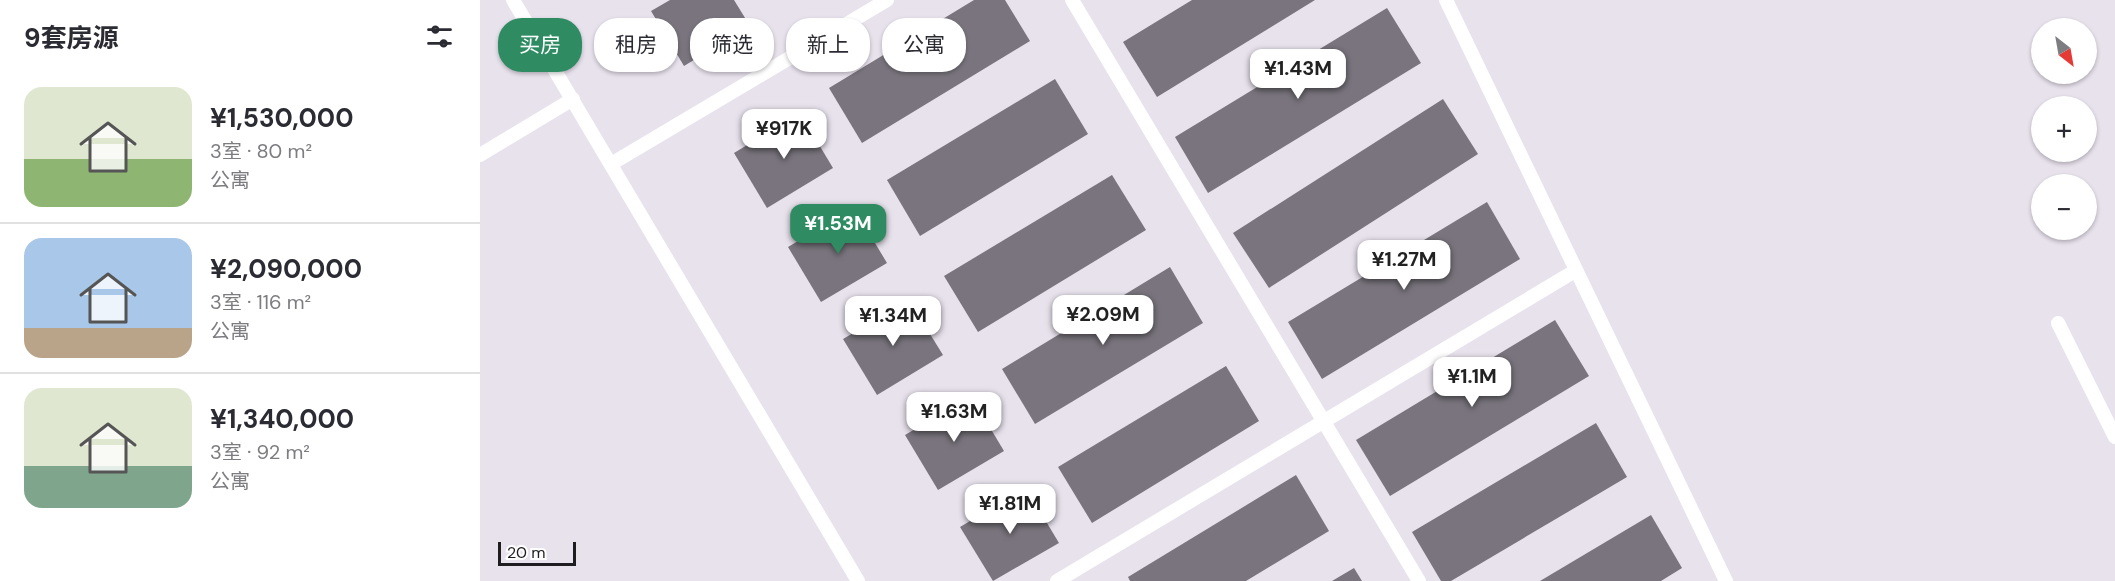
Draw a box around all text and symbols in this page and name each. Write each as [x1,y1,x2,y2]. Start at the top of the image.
chip: 买房 [498,18,582,72]
chip: 租房 [594,18,678,72]
chip: 筛选 [690,18,774,72]
chip: 新上 [786,18,870,72]
chip: 公寓 [882,18,966,72]
north arrow [2031,18,2097,84]
map controls [2031,18,2097,240]
icon: filters [423,20,456,53]
text: 9套房源 [24,21,119,55]
pin: ¥1.43M [1249,49,1347,100]
text: ¥1.43M [1264,55,1332,81]
button: + [2031,96,2097,162]
text: ¥1,530,000 [210,101,353,135]
pin: ¥917K [742,109,826,160]
icon: home [72,111,144,183]
text: ¥917K [756,115,812,141]
text: 3室 · 80 m² [210,138,312,164]
text: 公寓 [210,167,250,193]
button: − [2031,174,2097,240]
pin: ¥1.53M [789,204,887,255]
text: ¥1.53M [804,210,872,236]
pin: ¥1.27M [1355,240,1453,291]
text: ¥1.27M [1371,246,1437,272]
text: ¥2,090,000 [210,252,362,286]
icon: home [72,262,144,334]
text: 3室 · 116 m² [210,289,311,315]
pin: ¥2.09M [1054,295,1152,346]
pin: ¥1.34M [844,296,942,347]
text: ¥2.09M [1066,301,1140,327]
text: ¥1.34M [859,302,927,328]
text: 公寓 [210,318,250,344]
pin: ¥1.1M [1430,357,1514,408]
text: ¥1.1M [1447,363,1497,389]
pin: ¥1.63M [905,392,1003,443]
text: ¥1.63M [920,398,988,424]
text: ¥1,340,000 [210,402,354,436]
icon: home [72,412,144,484]
text: 3室 · 92 m² [210,439,310,465]
text: 公寓 [210,468,250,494]
pin: ¥1.81M [961,484,1059,535]
text: ¥1.81M [979,490,1041,516]
scale bar [498,539,576,566]
text: 20 m [507,542,546,563]

